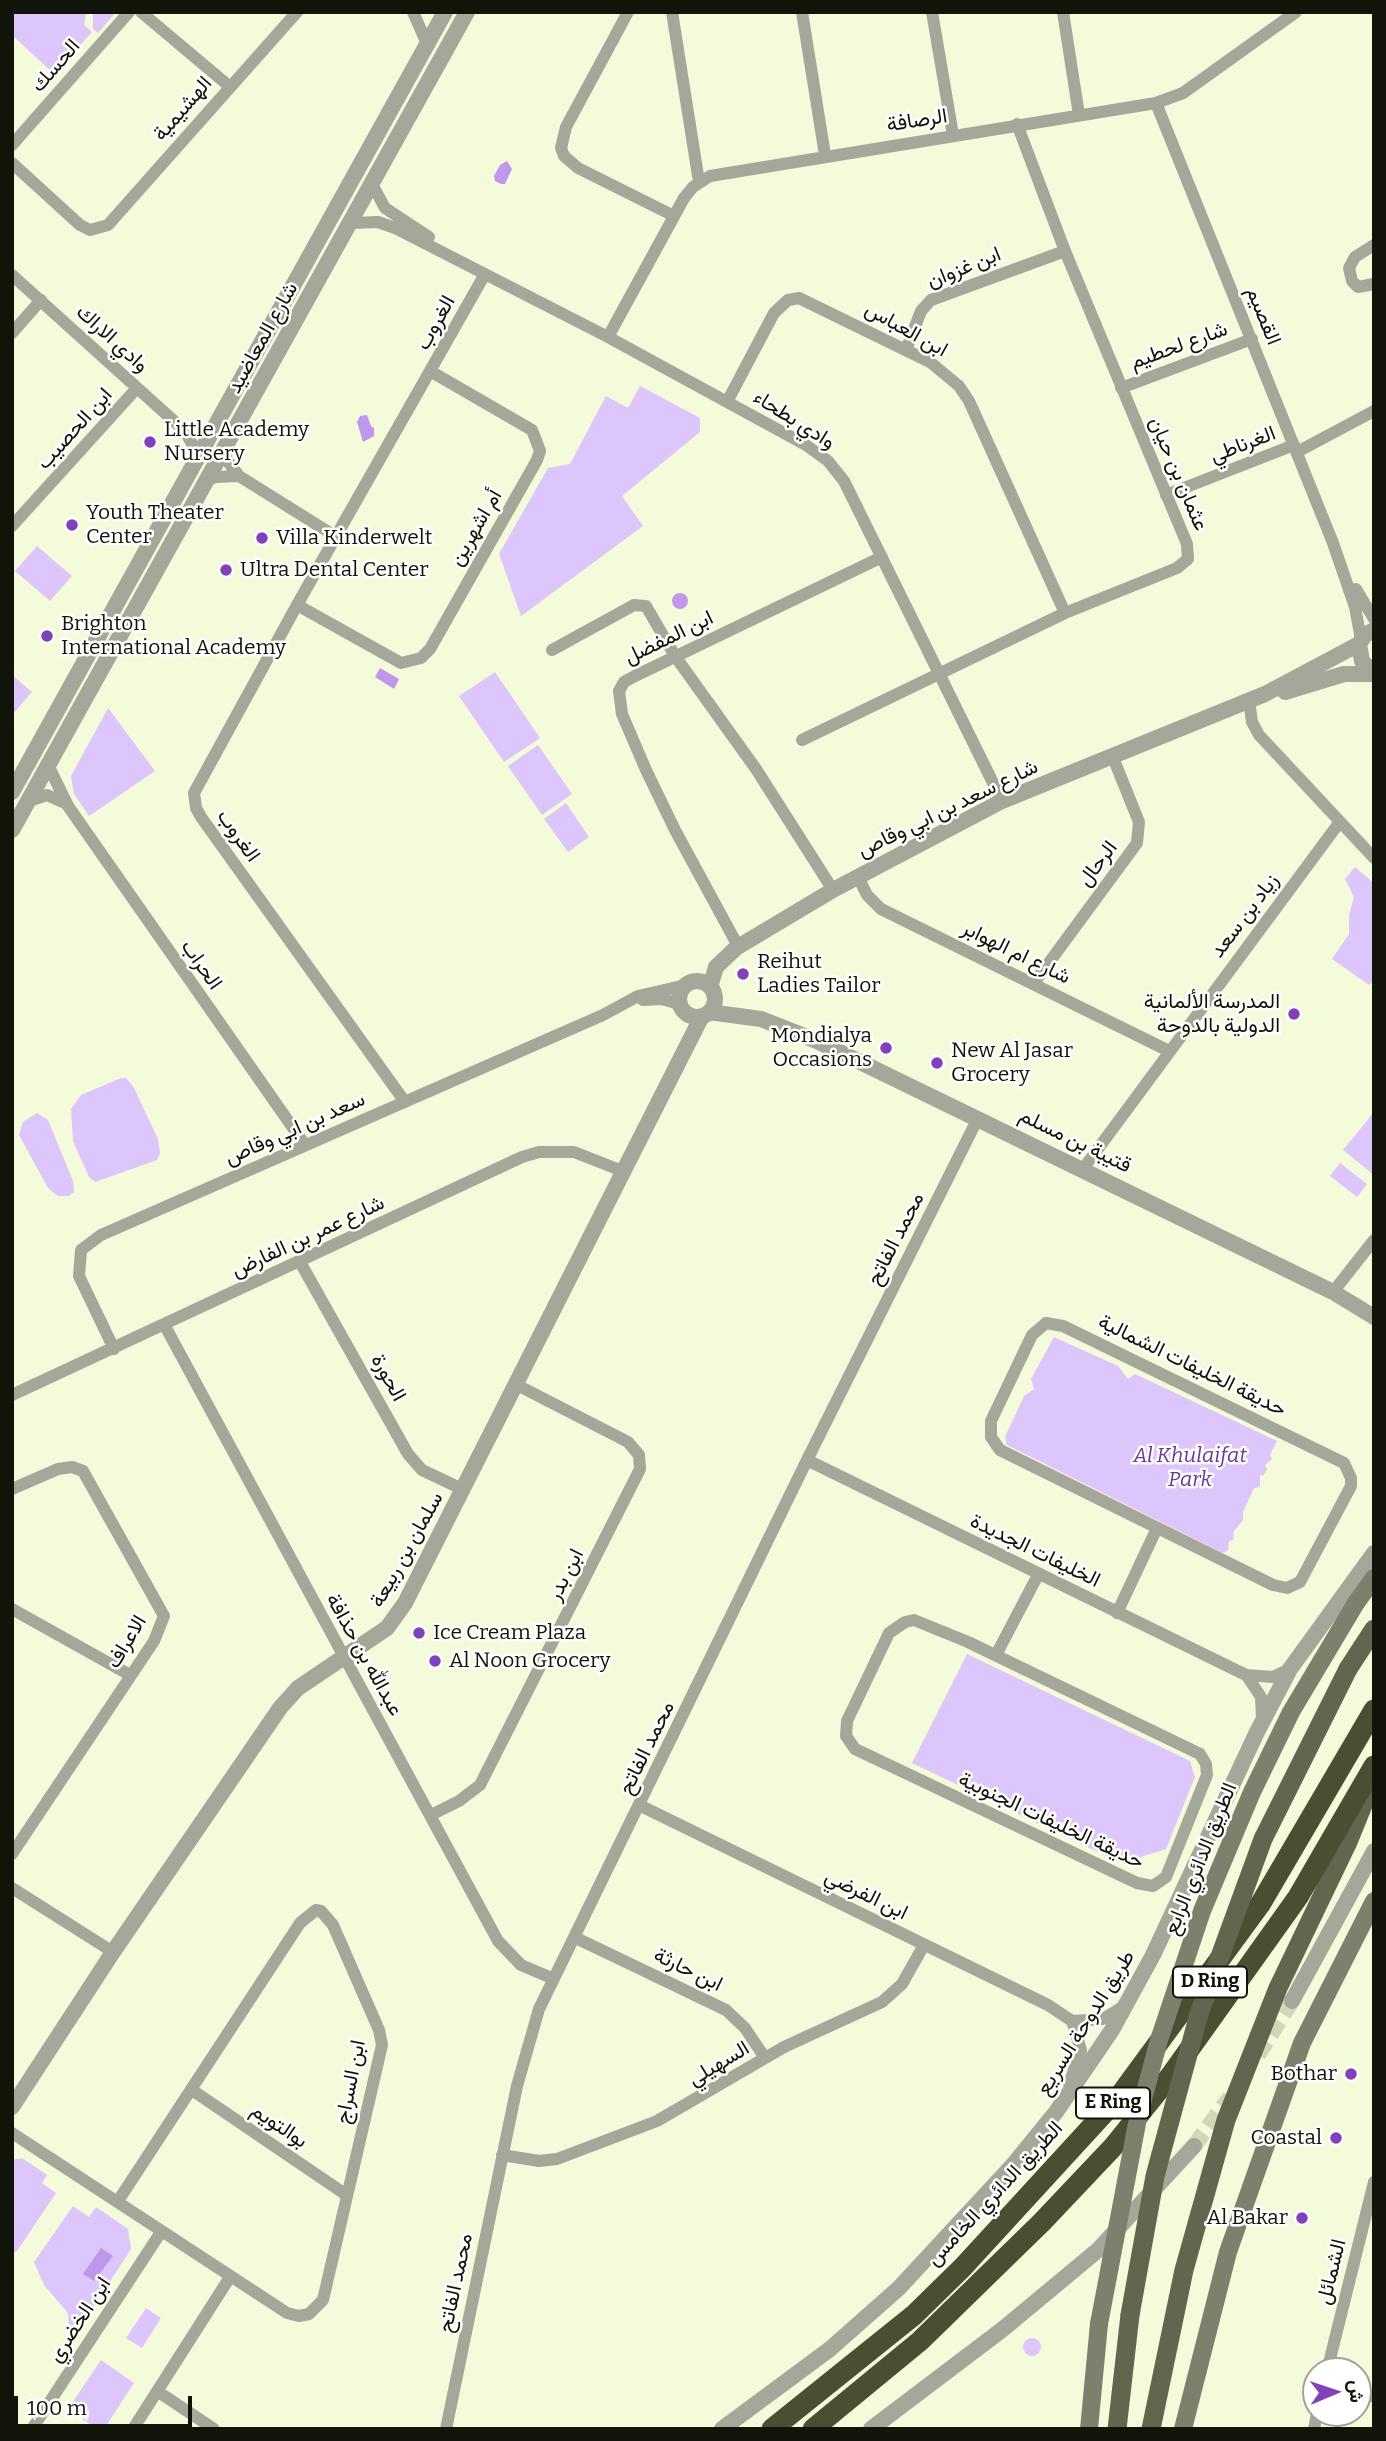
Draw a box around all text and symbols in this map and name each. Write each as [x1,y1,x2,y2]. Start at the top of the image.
street label: الحسك [26,34,86,98]
street label: الهشيمية [148,72,218,146]
street label: الرصافة [885,104,949,138]
street label: ابن غزوان [923,242,1005,294]
street label: شارع المعاضيد [222,278,304,398]
street label: القصيم [1240,283,1286,349]
street label: الغروب [411,291,461,355]
street label: ابن العباس [860,297,952,363]
street label: وادي الاراك [70,300,154,378]
street label: شارع لحطيم [1127,317,1231,375]
street label: ابن الحصيب [32,383,118,475]
street label: وادي بطحاء [748,385,840,455]
street label: عثمان بن حيان [1143,413,1213,535]
place label: Little Academy Nursery [164,417,309,467]
street label: الغرناطي [1207,421,1279,469]
marker: Little Academy Nursery [142,434,158,450]
street label: أم اشهرين [444,485,508,571]
place label: Youth Theater Center [86,500,224,550]
marker: Youth Theater Center [64,517,80,533]
place label: Villa Kinderwelt [276,525,432,551]
marker: Villa Kinderwelt [254,530,270,546]
place label: Ultra Dental Center [240,557,428,583]
marker: Ultra Dental Center [218,562,234,578]
street label: ابن المفضل [620,606,718,670]
place label: Brighton International Academy [61,611,286,661]
marker: Brighton International Academy [39,628,55,644]
street label: شارع سعد بن ابي وقاص [854,754,1042,864]
street label: الغروب [211,805,265,867]
street label: الرحال [1073,836,1123,892]
street label: زياد بن سعد [1205,869,1285,963]
street label: شارع ام الهوابر [957,916,1075,990]
street label: الحراب [175,935,227,995]
place label: Reihut Ladies Tailor [757,949,881,999]
marker: Reihut Ladies Tailor [735,966,751,982]
place label: المدرسة الألمانية الدولية بالدوحة [1144,989,1280,1039]
marker: المدرسة الألمانية الدولية بالدوحة [1286,1006,1302,1022]
place label: Mondialya Occasions [770,1023,872,1073]
place label: New Al Jasar Grocery [951,1038,1073,1088]
marker: Mondialya Occasions [878,1040,894,1056]
marker: New Al Jasar Grocery [929,1055,945,1071]
street label: سعد بن ابي وقاص [221,1087,369,1171]
street label: قتيبة بن مسلم [1015,1103,1135,1179]
street label: محمد الفاتح [862,1188,930,1290]
street label: شارع عمر بن الفارض [228,1191,388,1283]
street label: حديقة الخليفات الشمالية [1094,1310,1290,1422]
street label: الحورة [365,1350,411,1406]
park label: Al Khulaifat Park [1133,1443,1247,1493]
street label: سلمان بن ربيعة [365,1488,449,1612]
street label: الخليفات الجديدة [966,1509,1104,1593]
street label: ابن بدر [542,1545,590,1605]
street label: عبدالله بن حذافة [320,1589,408,1721]
street label: الاعراف [101,1611,153,1673]
place label: Ice Cream Plaza [433,1620,586,1646]
marker: Ice Cream Plaza [411,1625,427,1641]
place label: Al Noon Grocery [449,1648,611,1674]
marker: Al Noon Grocery [427,1653,443,1669]
street label: محمد الفاتح [614,1697,680,1799]
street label: حديقة الخليفات الجنوبية [954,1767,1148,1875]
street label: الطريق الدائري الرابع [1159,1779,1243,1939]
street label: ابن الفرضي [820,1864,912,1926]
street label: ابن حارثة [649,1943,727,1997]
street label: طريق الدوحة السريع [1031,1946,1141,2100]
road number: D Ring [1173,1966,1247,1998]
street label: السهيلي [684,2036,754,2092]
street label: ابن السراج [331,2038,371,2126]
place label: Bothar [1270,2061,1337,2087]
marker: Bothar [1343,2066,1359,2082]
road number: E Ring [1076,2088,1150,2118]
street label: بوالتويم [246,2098,312,2154]
street label: الطريق الدائري الخامس [921,2116,1069,2272]
place label: Coastal [1251,2125,1322,2151]
marker: Coastal [1328,2130,1344,2146]
place label: Al Bakar [1207,2205,1288,2231]
marker: Al Bakar [1294,2210,1310,2226]
street label: محمد الفاتح [433,2231,479,2335]
street label: الشمائل [1312,2237,1352,2307]
street label: ابن الخضري [43,2273,117,2367]
north arrow [1302,2357,1372,2427]
text: ش [1345,2380,1368,2403]
scale bar [18,2382,196,2426]
text: 100 m [27,2395,87,2421]

